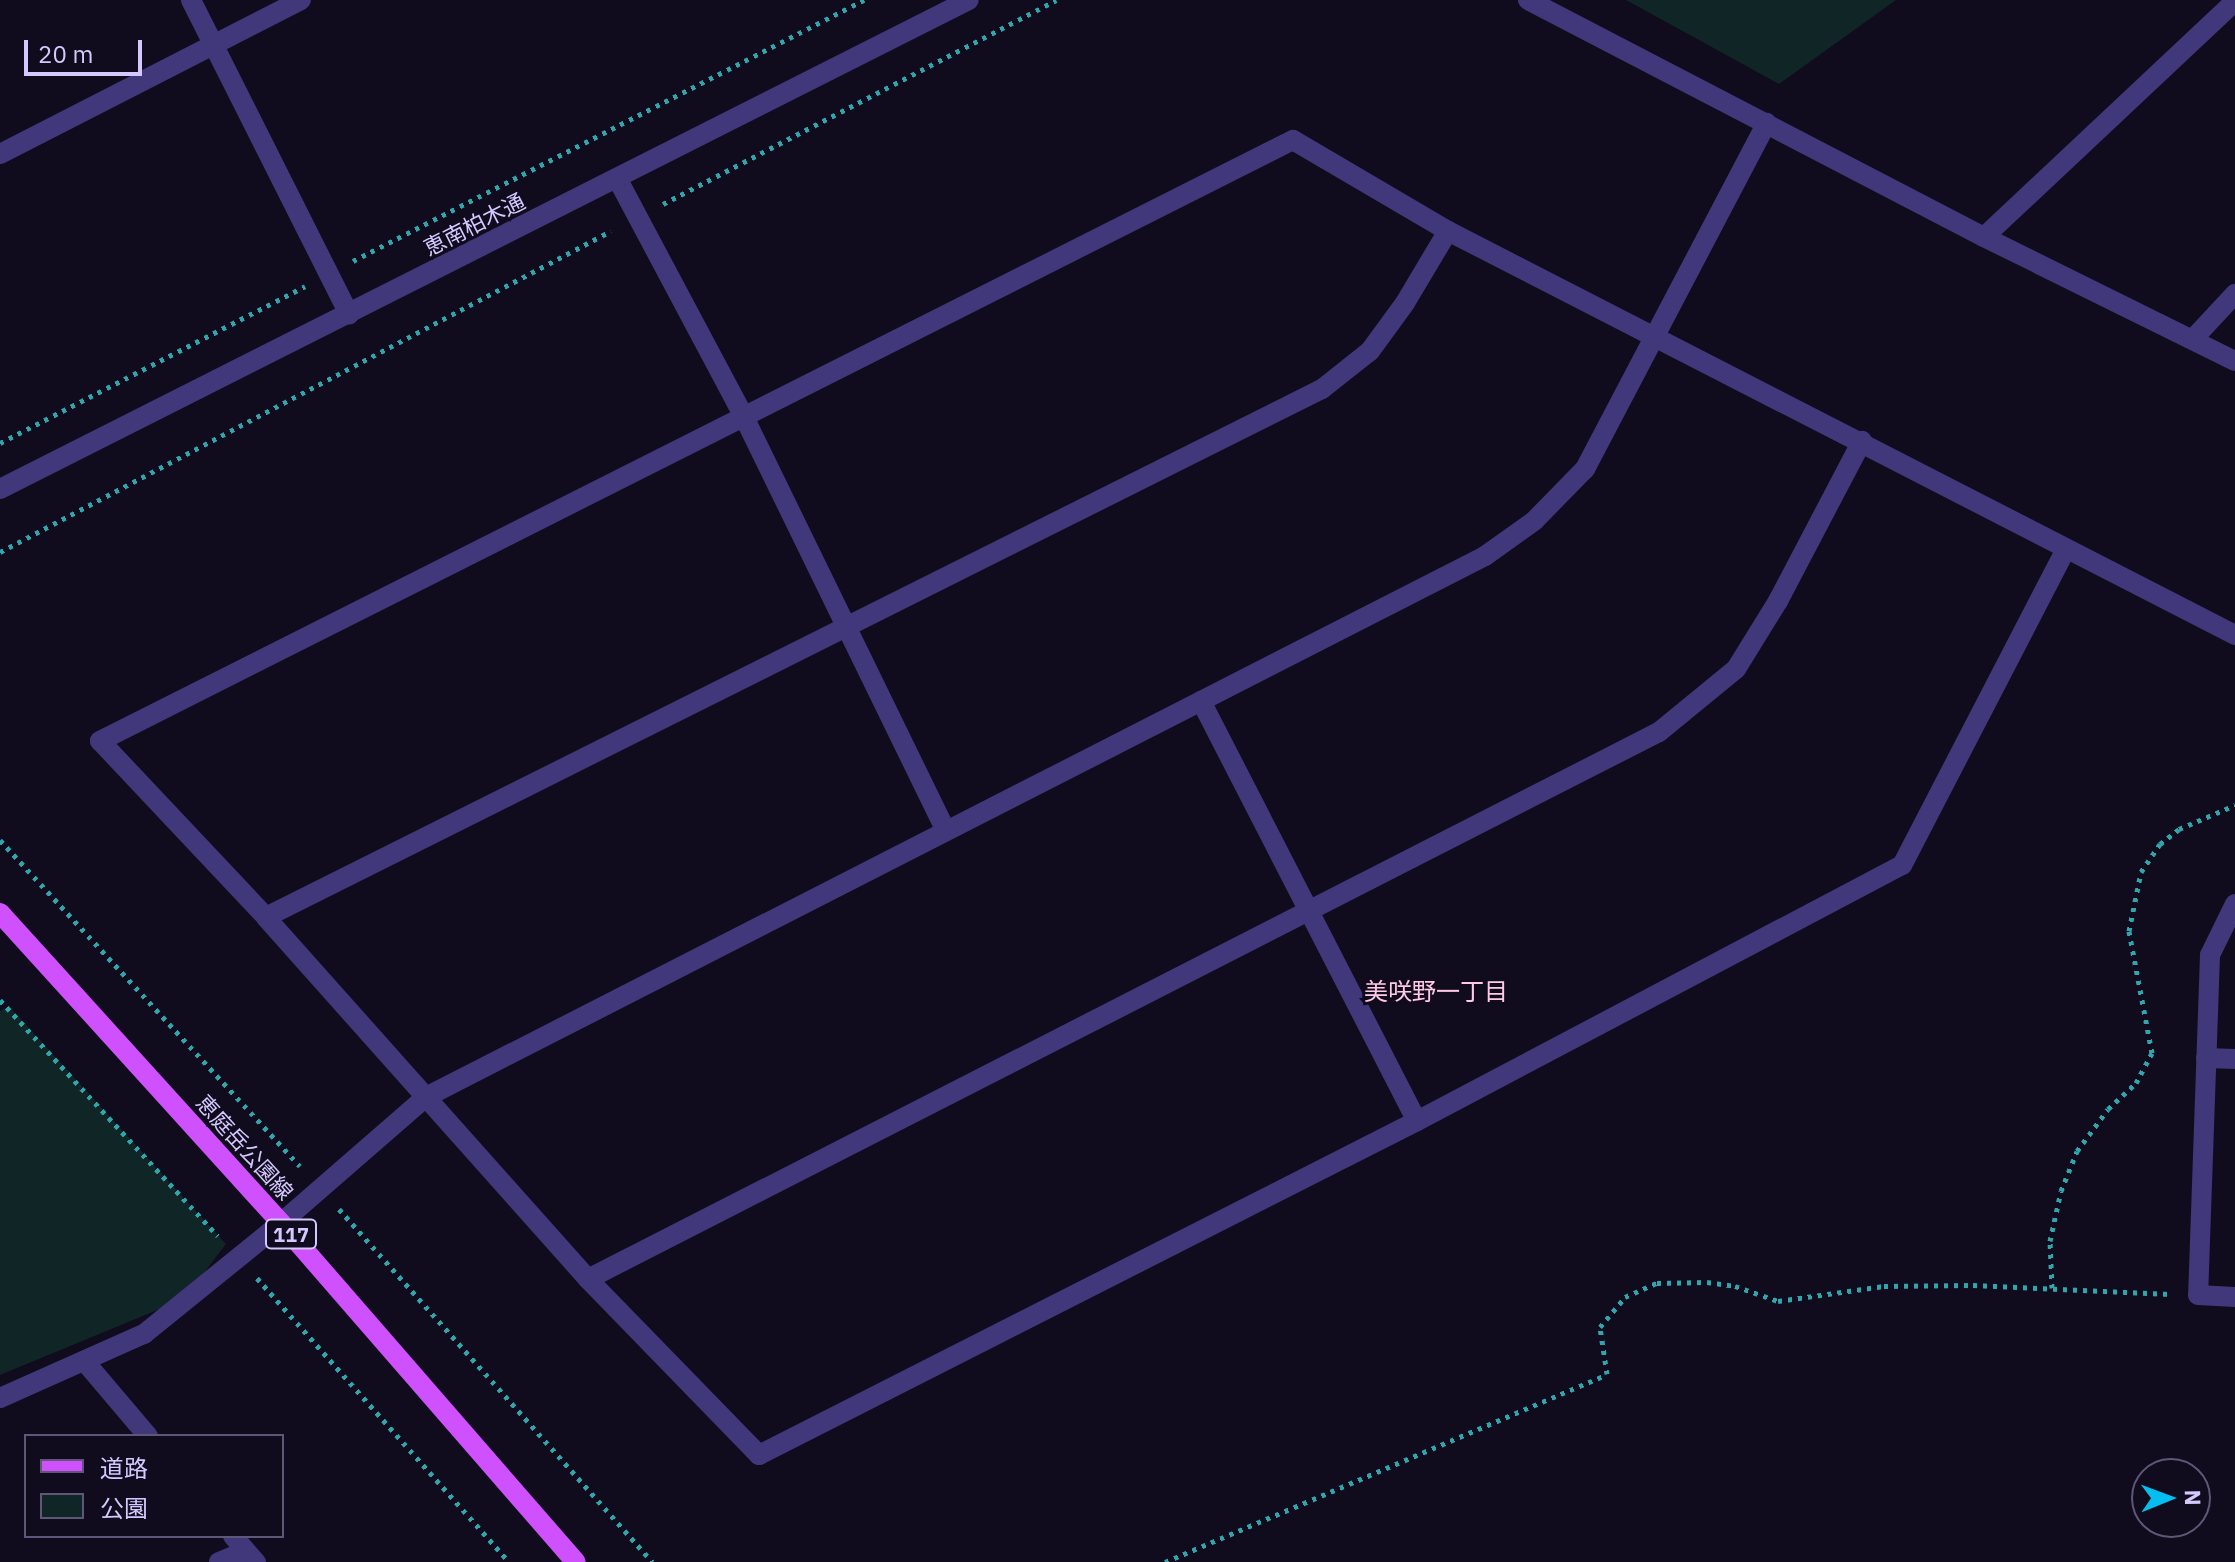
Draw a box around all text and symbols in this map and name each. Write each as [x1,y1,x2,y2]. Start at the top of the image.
scale bar [28,24,146,74]
text: 20 m [38,38,93,70]
street label: 恵南柏木通 [419,187,529,261]
district label: 美咲野一丁目 [1364,978,1508,1006]
street label: 恵庭岳公園線 [191,1089,299,1205]
road number: 117 [265,1218,317,1250]
legend [24,1434,284,1538]
text: 道路 [100,1452,148,1484]
north arrow [2131,1458,2211,1538]
text: N [2179,1489,2208,1506]
text: 公園 [100,1492,148,1524]

